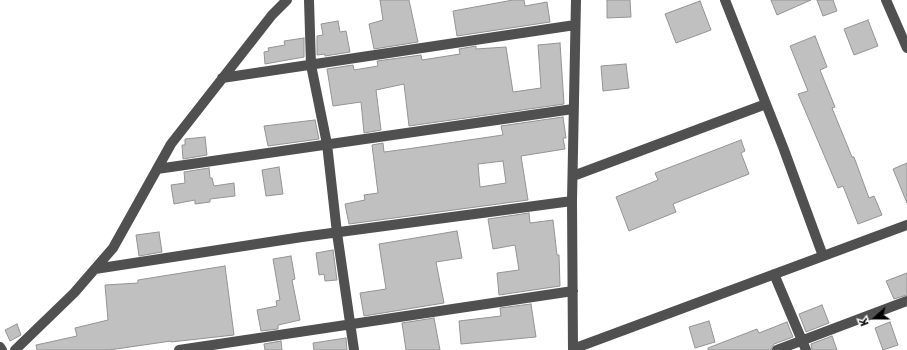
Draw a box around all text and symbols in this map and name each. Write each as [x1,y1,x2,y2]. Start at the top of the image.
north arrow [855,298,895,338]
text: K [855,316,872,329]

